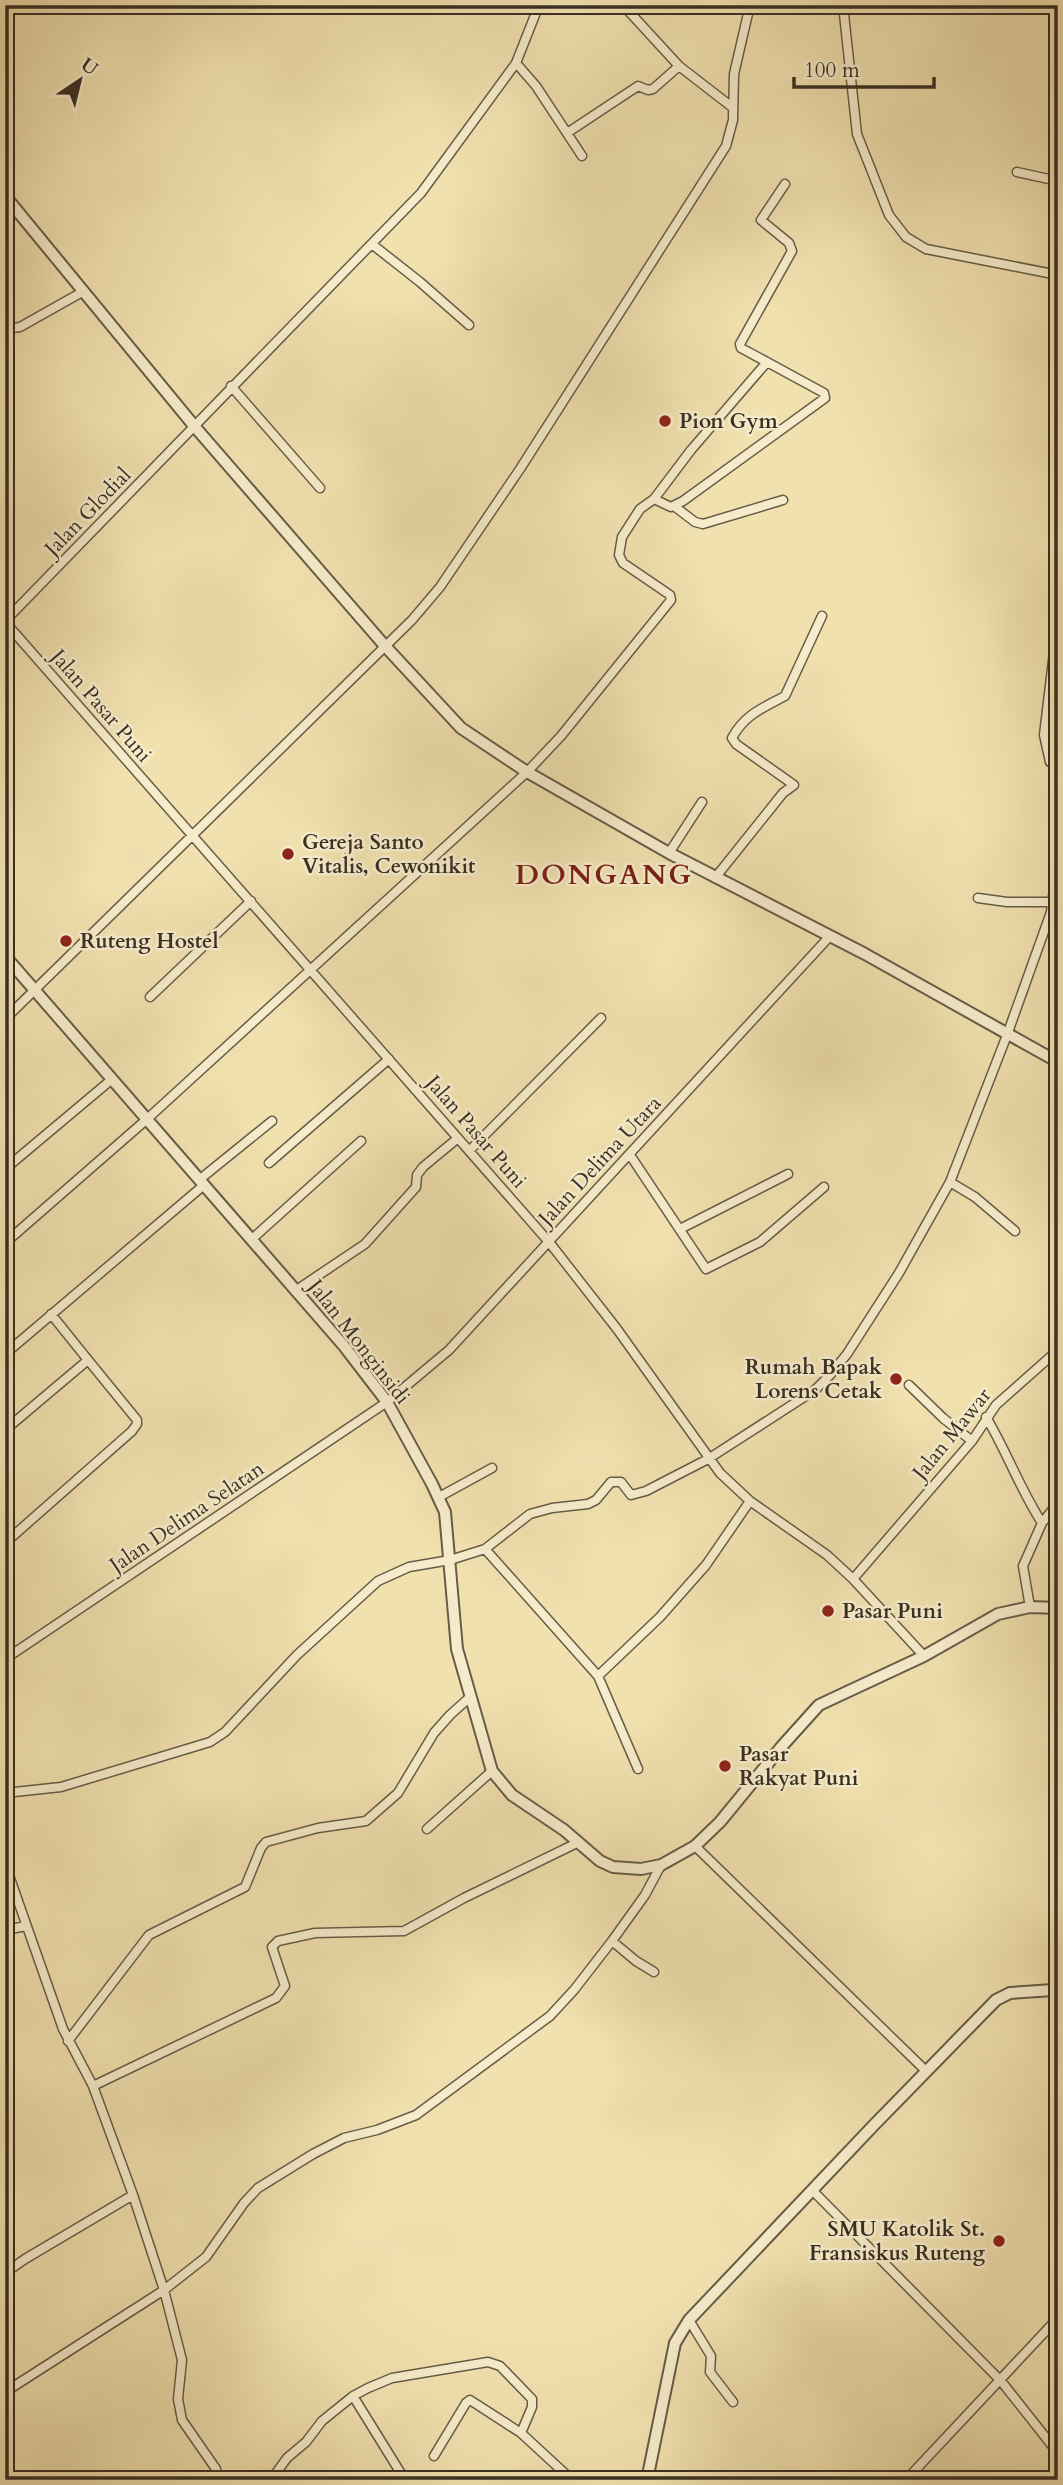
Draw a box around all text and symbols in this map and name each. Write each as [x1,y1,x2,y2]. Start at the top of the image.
north arrow [46,46,116,116]
scale bar [794,46,934,90]
text: U [75,52,103,82]
text: 100 m [804,56,860,85]
place label: Pion Gym [679,407,778,436]
marker: Pion Gym [657,413,673,429]
street label: Jalan Glodial [36,461,138,565]
street label: Jalan Pasar Puni [42,641,158,769]
place label: Gereja Santo Vitalis, Cewonikit [302,828,476,881]
marker: Gereja Santo Vitalis, Cewonikit [280,846,296,862]
district label: DONGANG [515,856,693,894]
place label: Ruteng Hostel [80,927,219,956]
marker: Ruteng Hostel [58,933,74,949]
street label: Jalan Pasar Puni [417,1067,533,1195]
street label: Jalan Delima Utara [530,1090,668,1235]
street label: Jalan Monginsidi [299,1271,417,1410]
place label: Rumah Bapak Lorens Cetak [745,1353,882,1406]
marker: Rumah Bapak Lorens Cetak [888,1371,904,1387]
street label: Jalan Mawar [904,1382,998,1488]
street label: Jalan Delima Selatan [102,1454,270,1581]
place label: Pasar Puni [842,1597,943,1626]
marker: Pasar Puni [820,1603,836,1619]
place label: Pasar Rakyat Puni [739,1740,859,1793]
marker: Pasar Rakyat Puni [717,1758,733,1774]
place label: SMU Katolik St. Fransiskus Ruteng [809,2215,985,2268]
marker: SMU Katolik St. Fransiskus Ruteng [991,2233,1007,2249]

